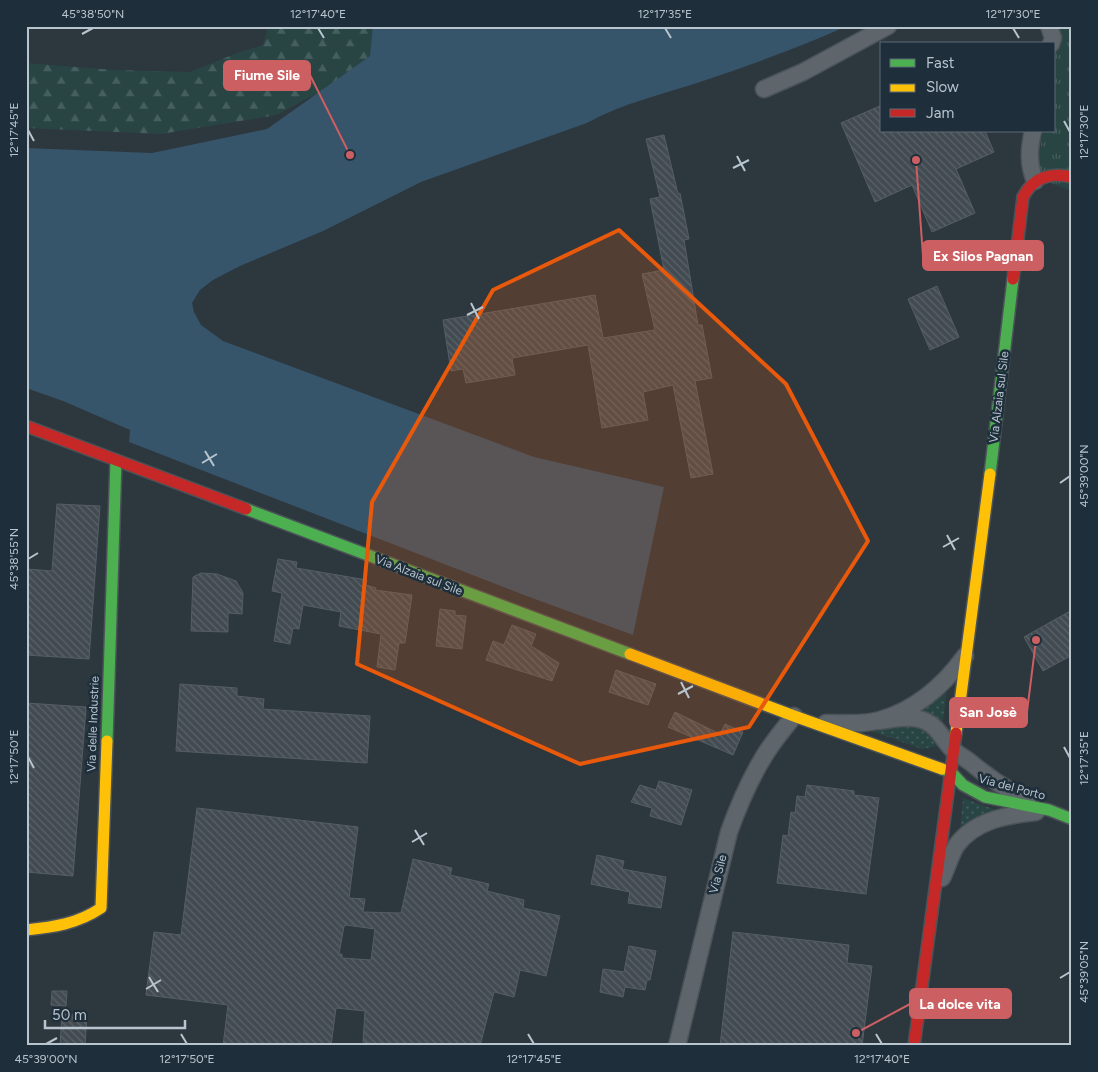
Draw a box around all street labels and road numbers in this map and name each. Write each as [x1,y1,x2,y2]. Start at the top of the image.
street label: Via Alzaia sul Sile [986,350,1012,444]
street label: Via Alzaia sul Sile [374,552,465,598]
street label: Via delle Industrie [84,675,102,772]
street label: Via del Porto [977,771,1047,803]
street label: Via Sile [706,853,730,895]

